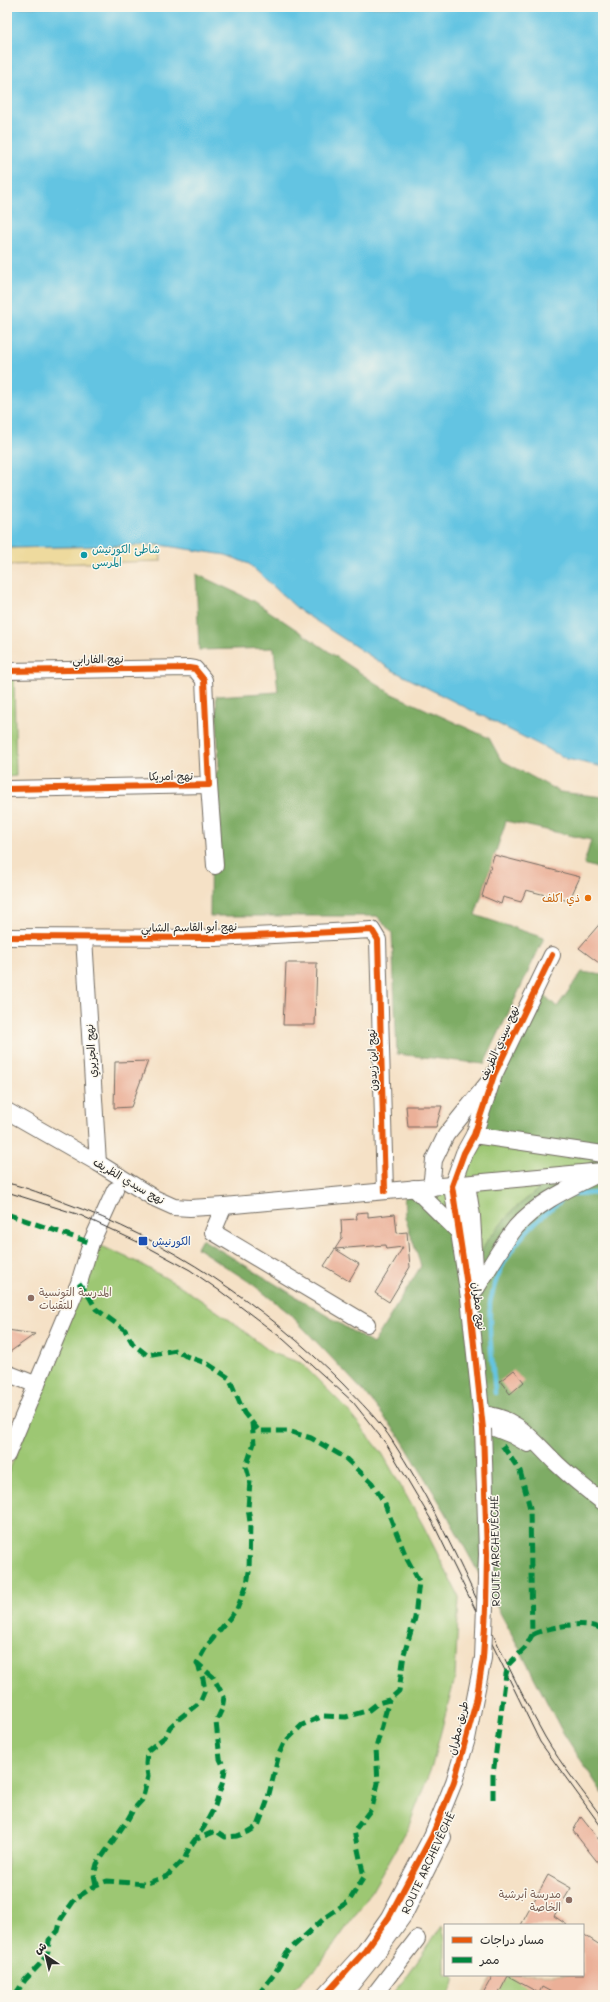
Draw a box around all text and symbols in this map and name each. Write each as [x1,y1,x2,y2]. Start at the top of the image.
place label: شاطئ الكورنيش المرسى [92,541,160,570]
marker: شاطئ الكورنيش المرسى [79,550,89,560]
street label: نهج الفارابي [72,651,124,670]
street label: نهج أمريكا [149,768,193,784]
place label: ذي اكلف [542,890,580,907]
marker: ذي اكلف [583,893,593,903]
street label: نهج أبو القاسم الشابي [141,918,237,939]
street label: نهج سيدي الظريف [475,1003,524,1083]
street label: نهج الجزيري [81,1024,102,1078]
street label: نهج ابن زيدون [363,1029,381,1091]
street label: نهج سيدي الظريف [90,1154,168,1209]
place label: الكورنيش [152,1233,191,1249]
marker: الكورنيش [137,1235,149,1247]
street label: نهج مطران [468,1281,490,1331]
place label: المدرسة التونسية للتقنيات [39,1284,112,1312]
marker: المدرسة التونسية للتقنيات [26,1293,36,1303]
street label: ROUTE ARCHEVÊCHÉ [486,1495,503,1607]
street label: طريق مطران [444,1699,471,1756]
street label: ROUTE ARCHEVÊCHÉ [397,1809,458,1916]
place label: مدرسة أبرشية الخاصة [499,1886,561,1914]
marker: مدرسة أبرشية الخاصة [564,1895,574,1905]
legend [444,1924,584,1976]
text: مسار دراجات [480,1931,544,1948]
north arrow [26,1936,66,1976]
text: ش [31,1938,49,1957]
text: ممر [479,1951,499,1967]

